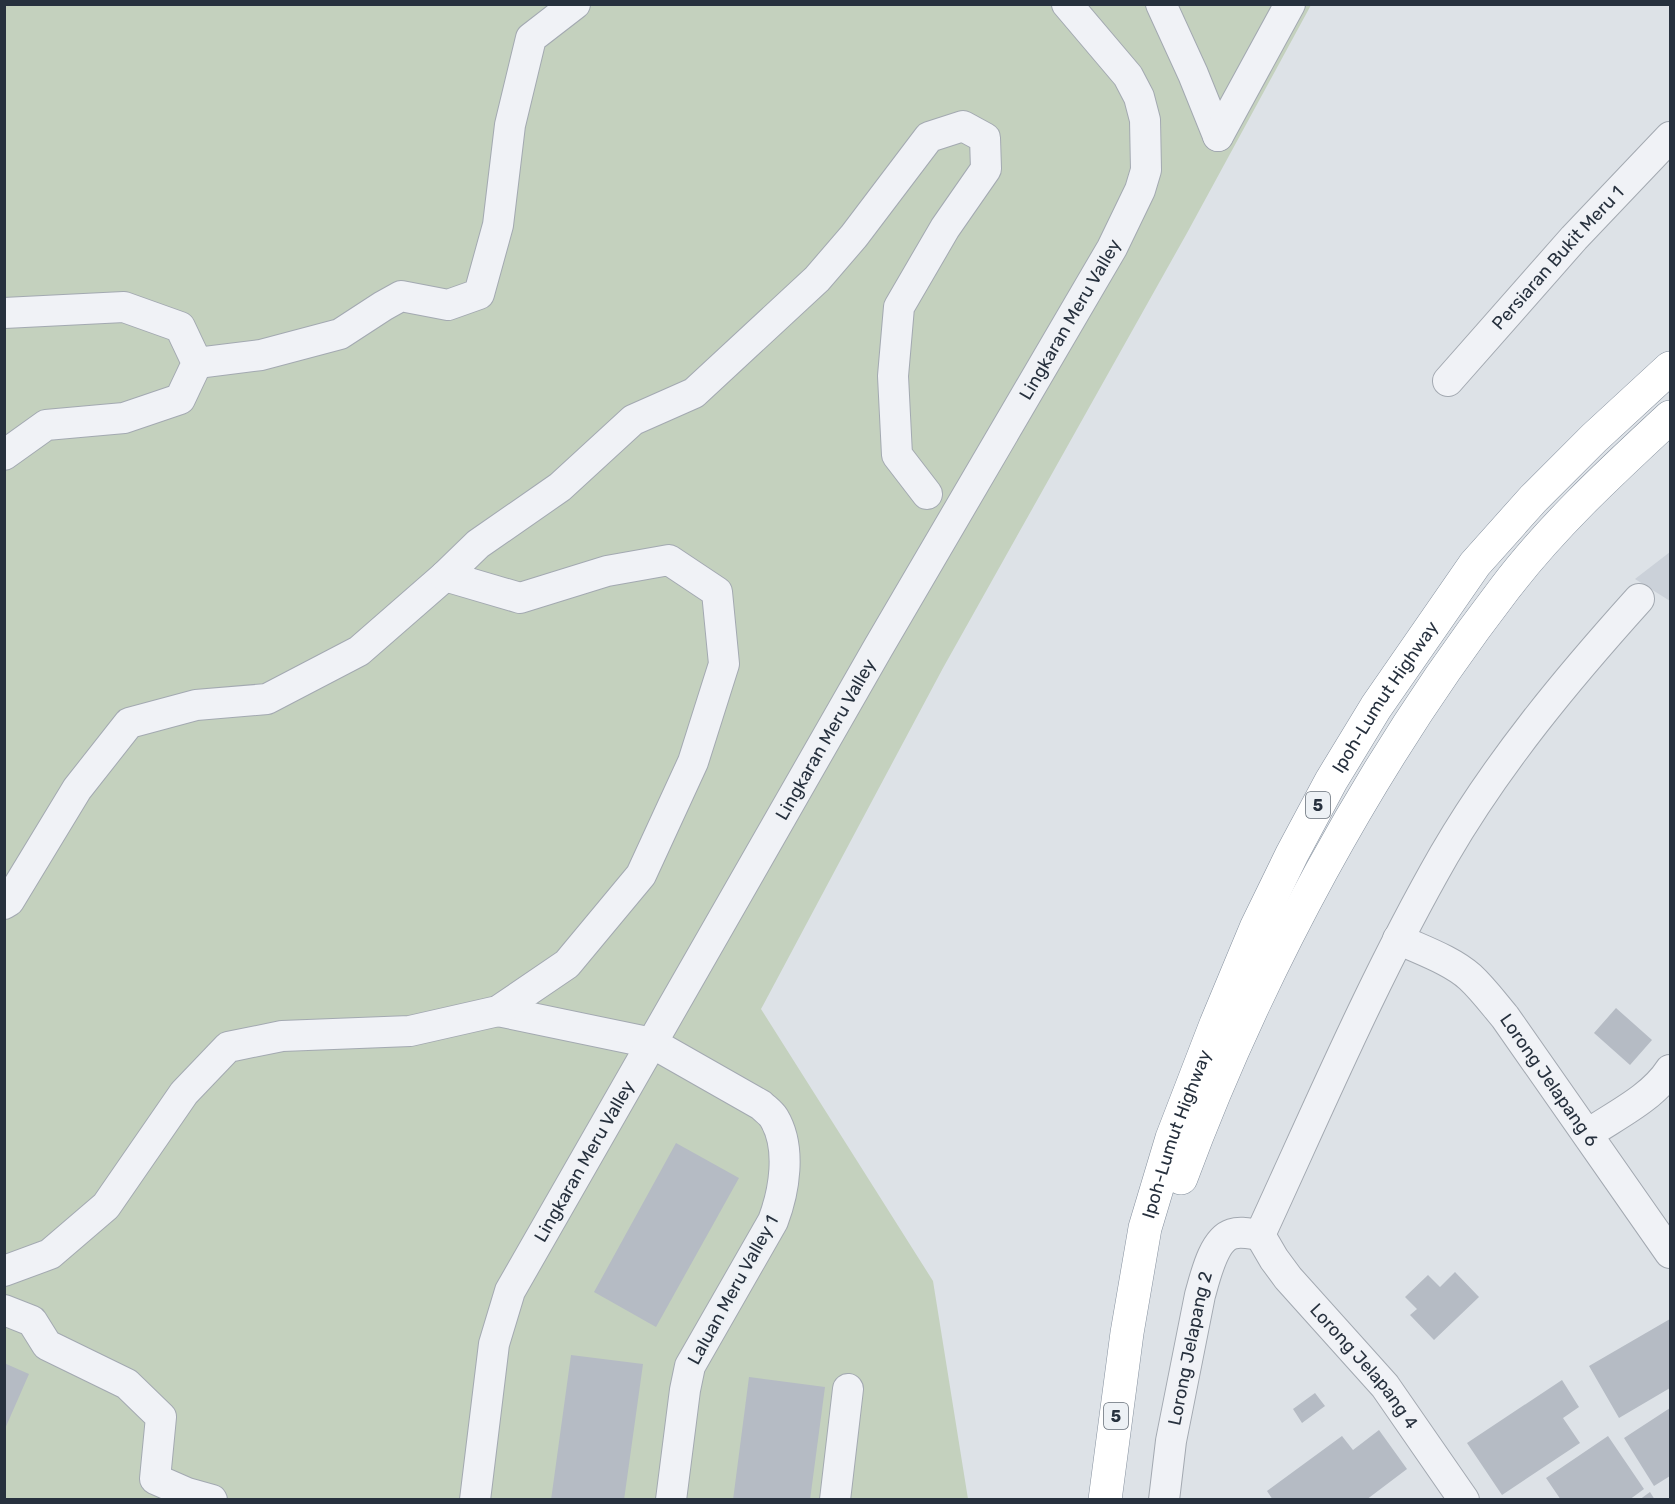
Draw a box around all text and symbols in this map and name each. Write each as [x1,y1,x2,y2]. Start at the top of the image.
street label: Persiaran Bukit Meru 1 [1487,182,1628,334]
street label: Lingkaran Meru Valley [1015,236,1126,404]
street label: Ipoh-Lumut Highway [1327,617,1443,777]
street label: Lingkaran Meru Valley [771,655,881,824]
road number: 5 [1306,792,1330,818]
street label: Lorong Jelapang 6 [1495,1010,1603,1151]
street label: Ipoh-Lumut Highway [1137,1047,1216,1221]
street label: Lingkaran Meru Valley [529,1077,639,1246]
street label: Laluan Meru Valley 1 [683,1212,783,1368]
street label: Lorong Jelapang 2 [1163,1269,1217,1427]
street label: Lorong Jelapang 4 [1305,1299,1423,1433]
road number: 5 [1104,1403,1128,1429]

